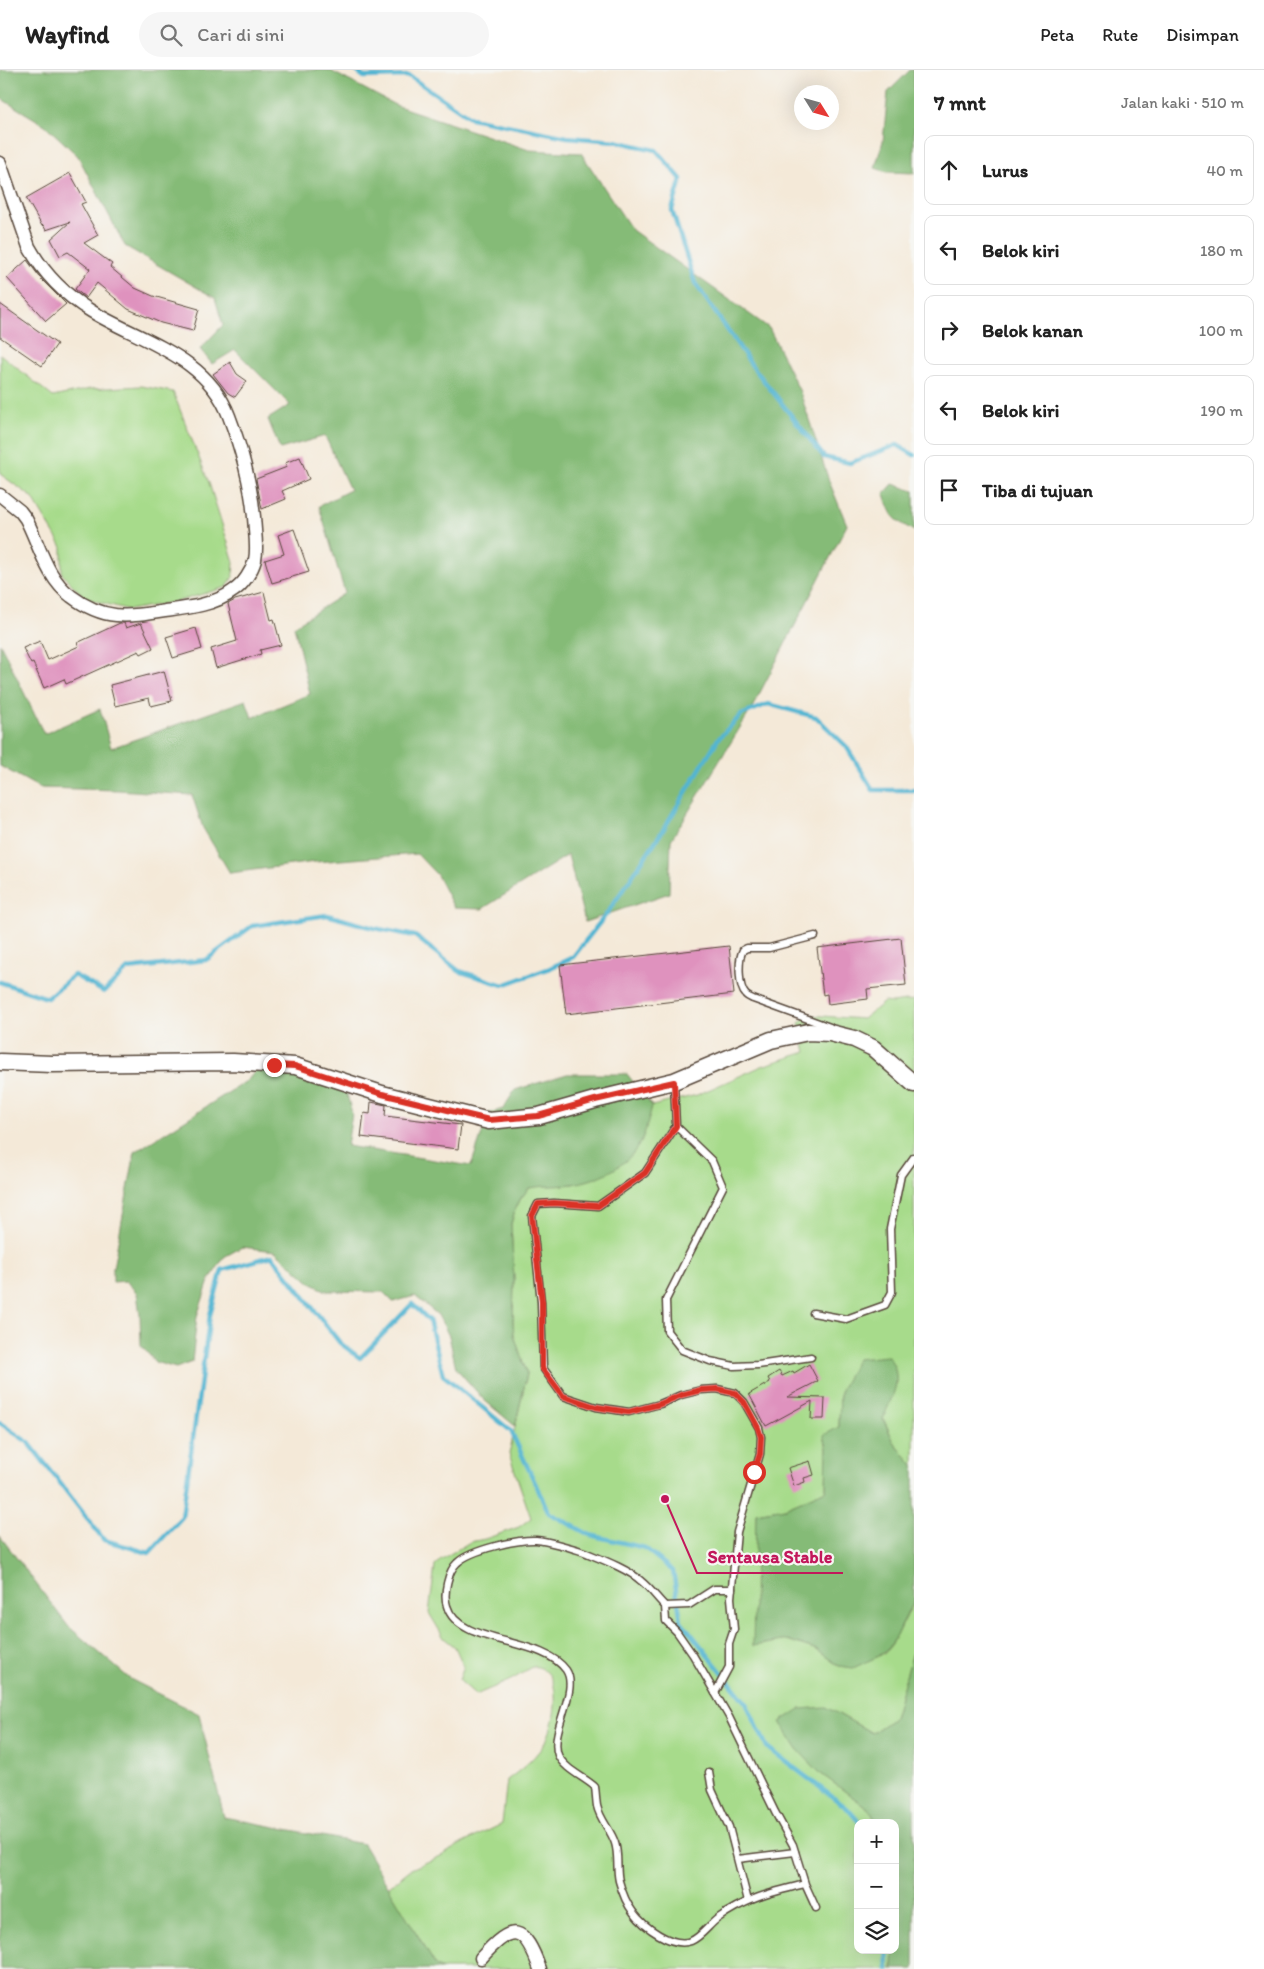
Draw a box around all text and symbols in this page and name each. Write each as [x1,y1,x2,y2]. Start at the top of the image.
search box [139,12,489,57]
text: Wayfind [25,20,109,49]
icon: search [157,21,185,49]
text: Cari di sini [197,23,284,46]
text: Peta [1040,24,1074,46]
text: Rute [1102,24,1138,46]
text: Disimpan [1166,24,1239,46]
north arrow [794,85,839,130]
text: 7 mnt [934,90,986,115]
text: Jalan kaki · 510 m [1121,93,1244,112]
icon: ahead [935,156,963,184]
text: Lurus [982,159,1028,182]
text: 40 m [1206,161,1243,180]
icon: left [935,236,963,264]
text: Belok kiri [982,239,1059,262]
text: 180 m [1200,241,1243,260]
icon: right [935,316,963,344]
text: Belok kanan [982,319,1083,342]
text: 100 m [1199,321,1243,340]
icon: left [935,396,963,424]
text: Belok kiri [982,399,1059,422]
text: 190 m [1200,401,1243,420]
icon: arrive [935,476,963,504]
text: Tiba di tujuan [982,479,1093,502]
route end [263,1054,286,1077]
route start [743,1461,766,1484]
callout: Sentausa Stable [697,1540,843,1573]
text: Sentausa Stable [708,1546,833,1568]
map controls [854,1819,899,1954]
button: + [854,1819,899,1864]
button: − [854,1864,899,1909]
button: layers [854,1909,899,1954]

